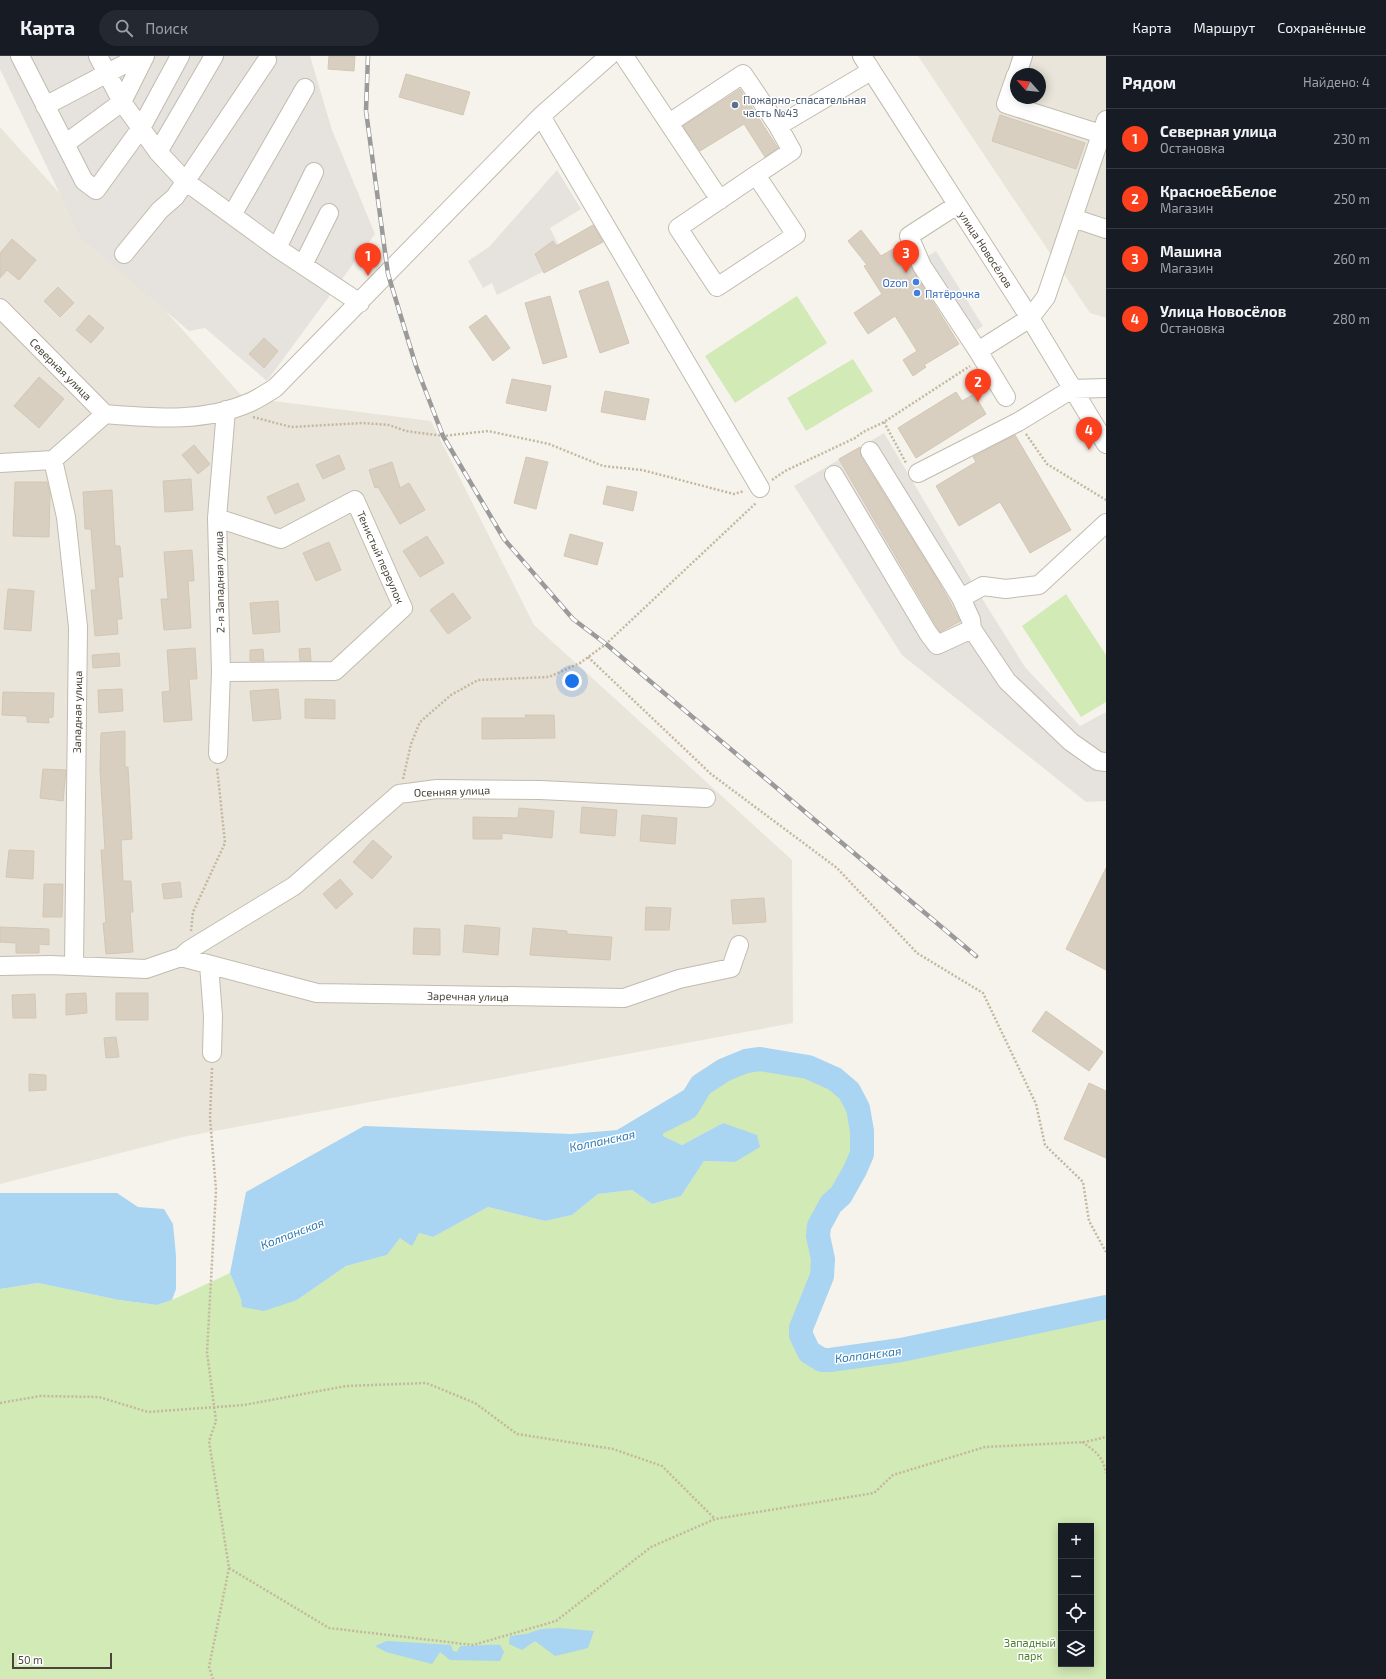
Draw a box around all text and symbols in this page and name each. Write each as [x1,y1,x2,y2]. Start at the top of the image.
search box [99,10,379,46]
text: Карта [20,16,75,39]
icon: search [113,17,135,39]
text: Поиск [145,19,188,37]
text: Карта [1133,19,1171,36]
text: Маршрут [1193,19,1255,36]
text: Сохранённые [1277,19,1366,36]
north arrow [1010,68,1046,104]
text: Рядом [1122,72,1176,92]
text: Найдено: 4 [1303,74,1370,90]
place label: Пожарно-спасательная часть №43 [743,93,866,119]
marker: Пожарно-спасательная часть №43 [730,100,740,110]
text: Северная улица [1160,122,1277,140]
text: 1 [1132,131,1138,147]
text: 230 m [1333,131,1370,147]
text: Остановка [1160,140,1225,156]
text: Красное&Белое [1160,182,1277,200]
text: 2 [1131,191,1139,207]
text: 250 m [1334,191,1370,207]
text: Магазин [1160,200,1213,216]
street label: улица Новосёлов [955,208,1016,290]
pin: 3 [893,240,919,273]
text: Машина [1160,242,1222,260]
pin: 1 [355,243,381,276]
text: 3 [1131,251,1139,267]
text: 260 m [1333,251,1370,267]
text: Магазин [1160,260,1213,276]
place label: Ozon [882,276,908,289]
marker: Ozon [911,277,921,287]
place label: Пятёрочка [925,287,980,300]
marker: Пятёрочка [912,288,922,298]
text: Улица Новосёлов [1160,302,1286,320]
text: 4 [1131,311,1139,327]
text: 280 m [1333,311,1370,327]
text: Остановка [1160,320,1225,336]
street label: Северная улица [27,335,95,403]
pin: 2 [965,369,991,402]
pin: 4 [1076,417,1102,450]
street label: Тенистый переулок [354,509,407,606]
street label: 2-я Западная улица [212,531,227,633]
street label: Западная улица [70,671,85,753]
your location [562,671,582,691]
street label: Осенняя улица [414,783,490,800]
street label: Заречная улица [427,989,509,1004]
water label: Колпанская [568,1126,636,1154]
water label: Колпанская [258,1214,326,1252]
water label: Колпанская [834,1343,902,1365]
map controls [1058,1523,1094,1667]
button: + [1058,1523,1094,1559]
button: − [1058,1559,1094,1595]
button: locate [1058,1595,1094,1631]
button: layers [1058,1631,1094,1667]
park label: Западный парк [1004,1636,1056,1662]
scale bar [12,1651,112,1670]
text: 50 m [18,1653,43,1666]

